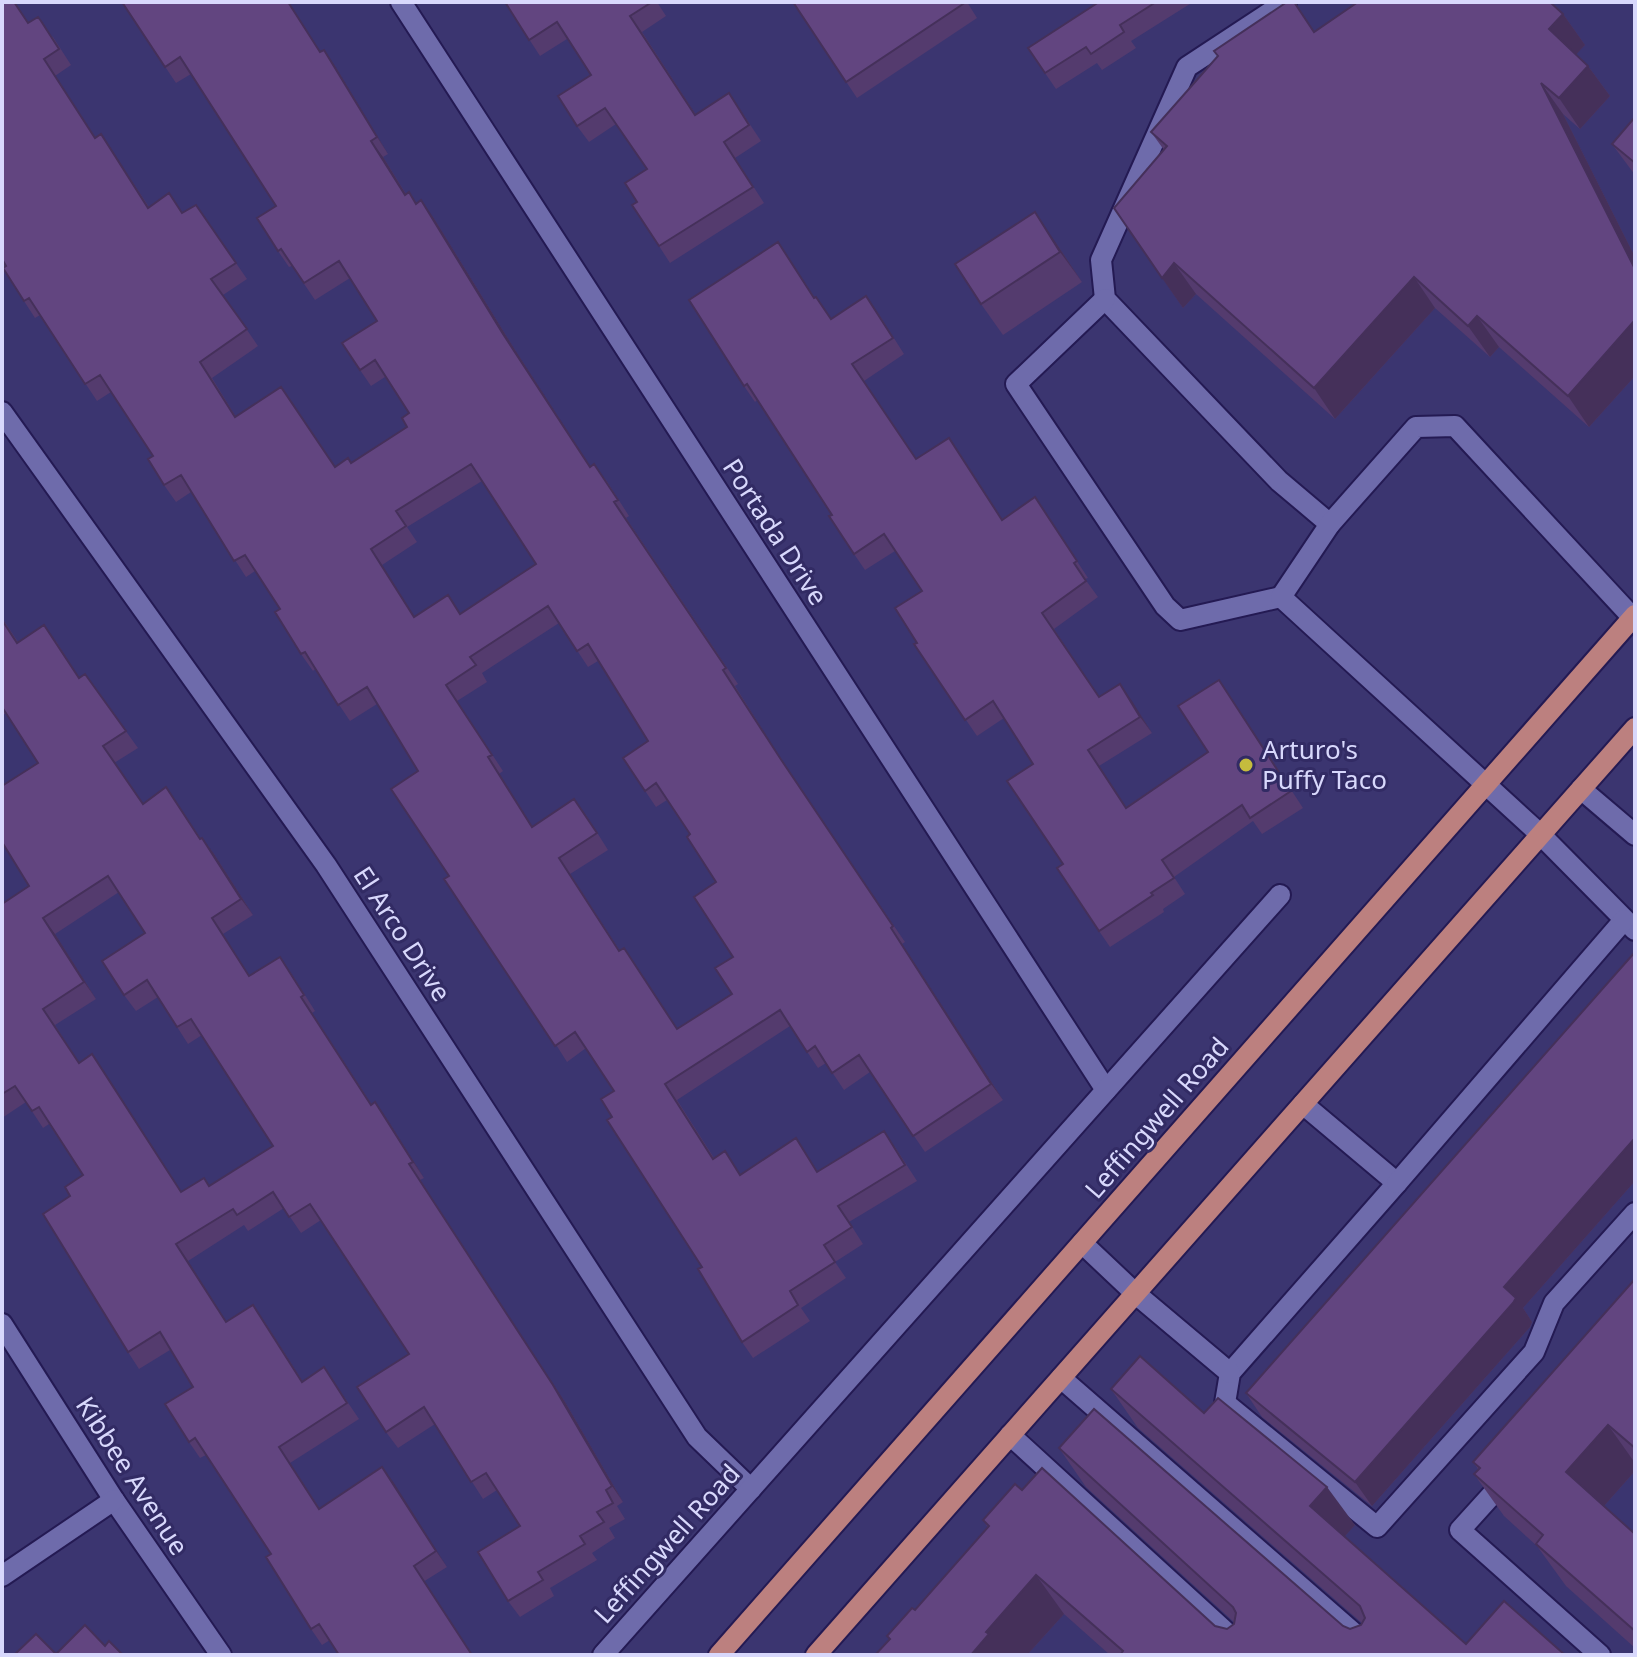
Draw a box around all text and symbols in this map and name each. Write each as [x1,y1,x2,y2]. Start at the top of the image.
street label: Portada Drive [715,451,837,612]
place label: Arturo's Puffy Taco [1262,731,1387,797]
marker: Arturo's Puffy Taco [1237,756,1255,774]
street label: El Arco Drive [346,859,460,1008]
street label: Leffingwell Road [1076,1029,1236,1206]
street label: Kibbee Avenue [68,1389,198,1562]
street label: Leffingwell Road [585,1456,747,1631]

